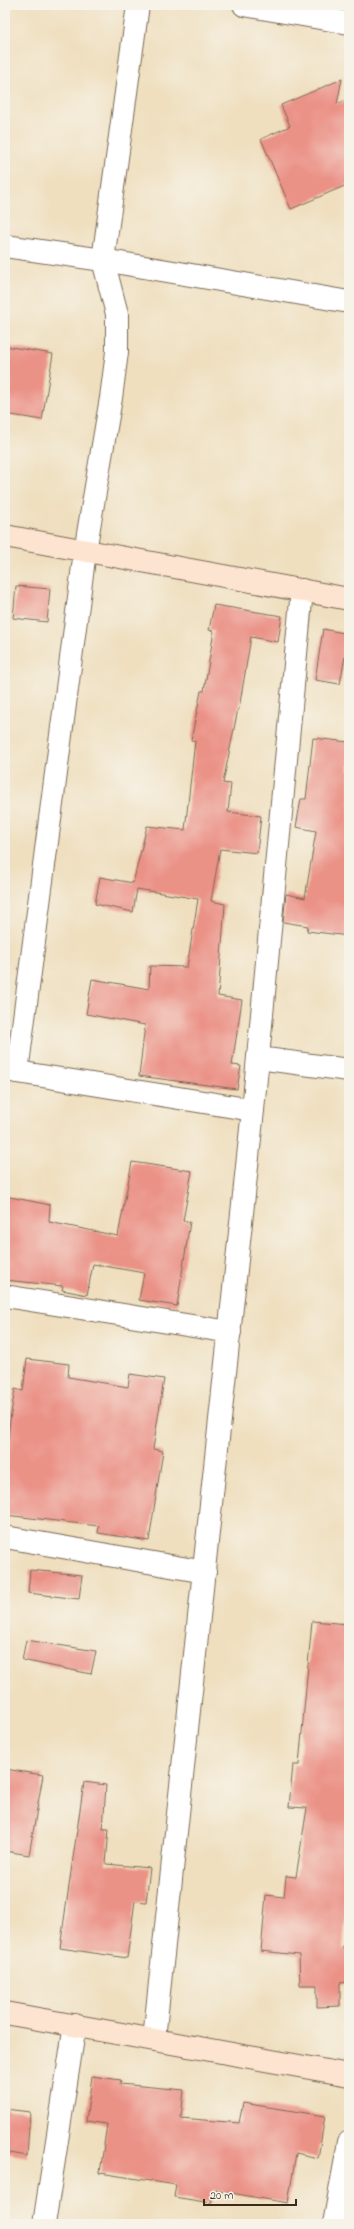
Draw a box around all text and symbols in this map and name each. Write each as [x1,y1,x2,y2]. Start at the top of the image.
scale bar [204,2181,296,2207]
text: 20 m [210,2187,233,2205]

